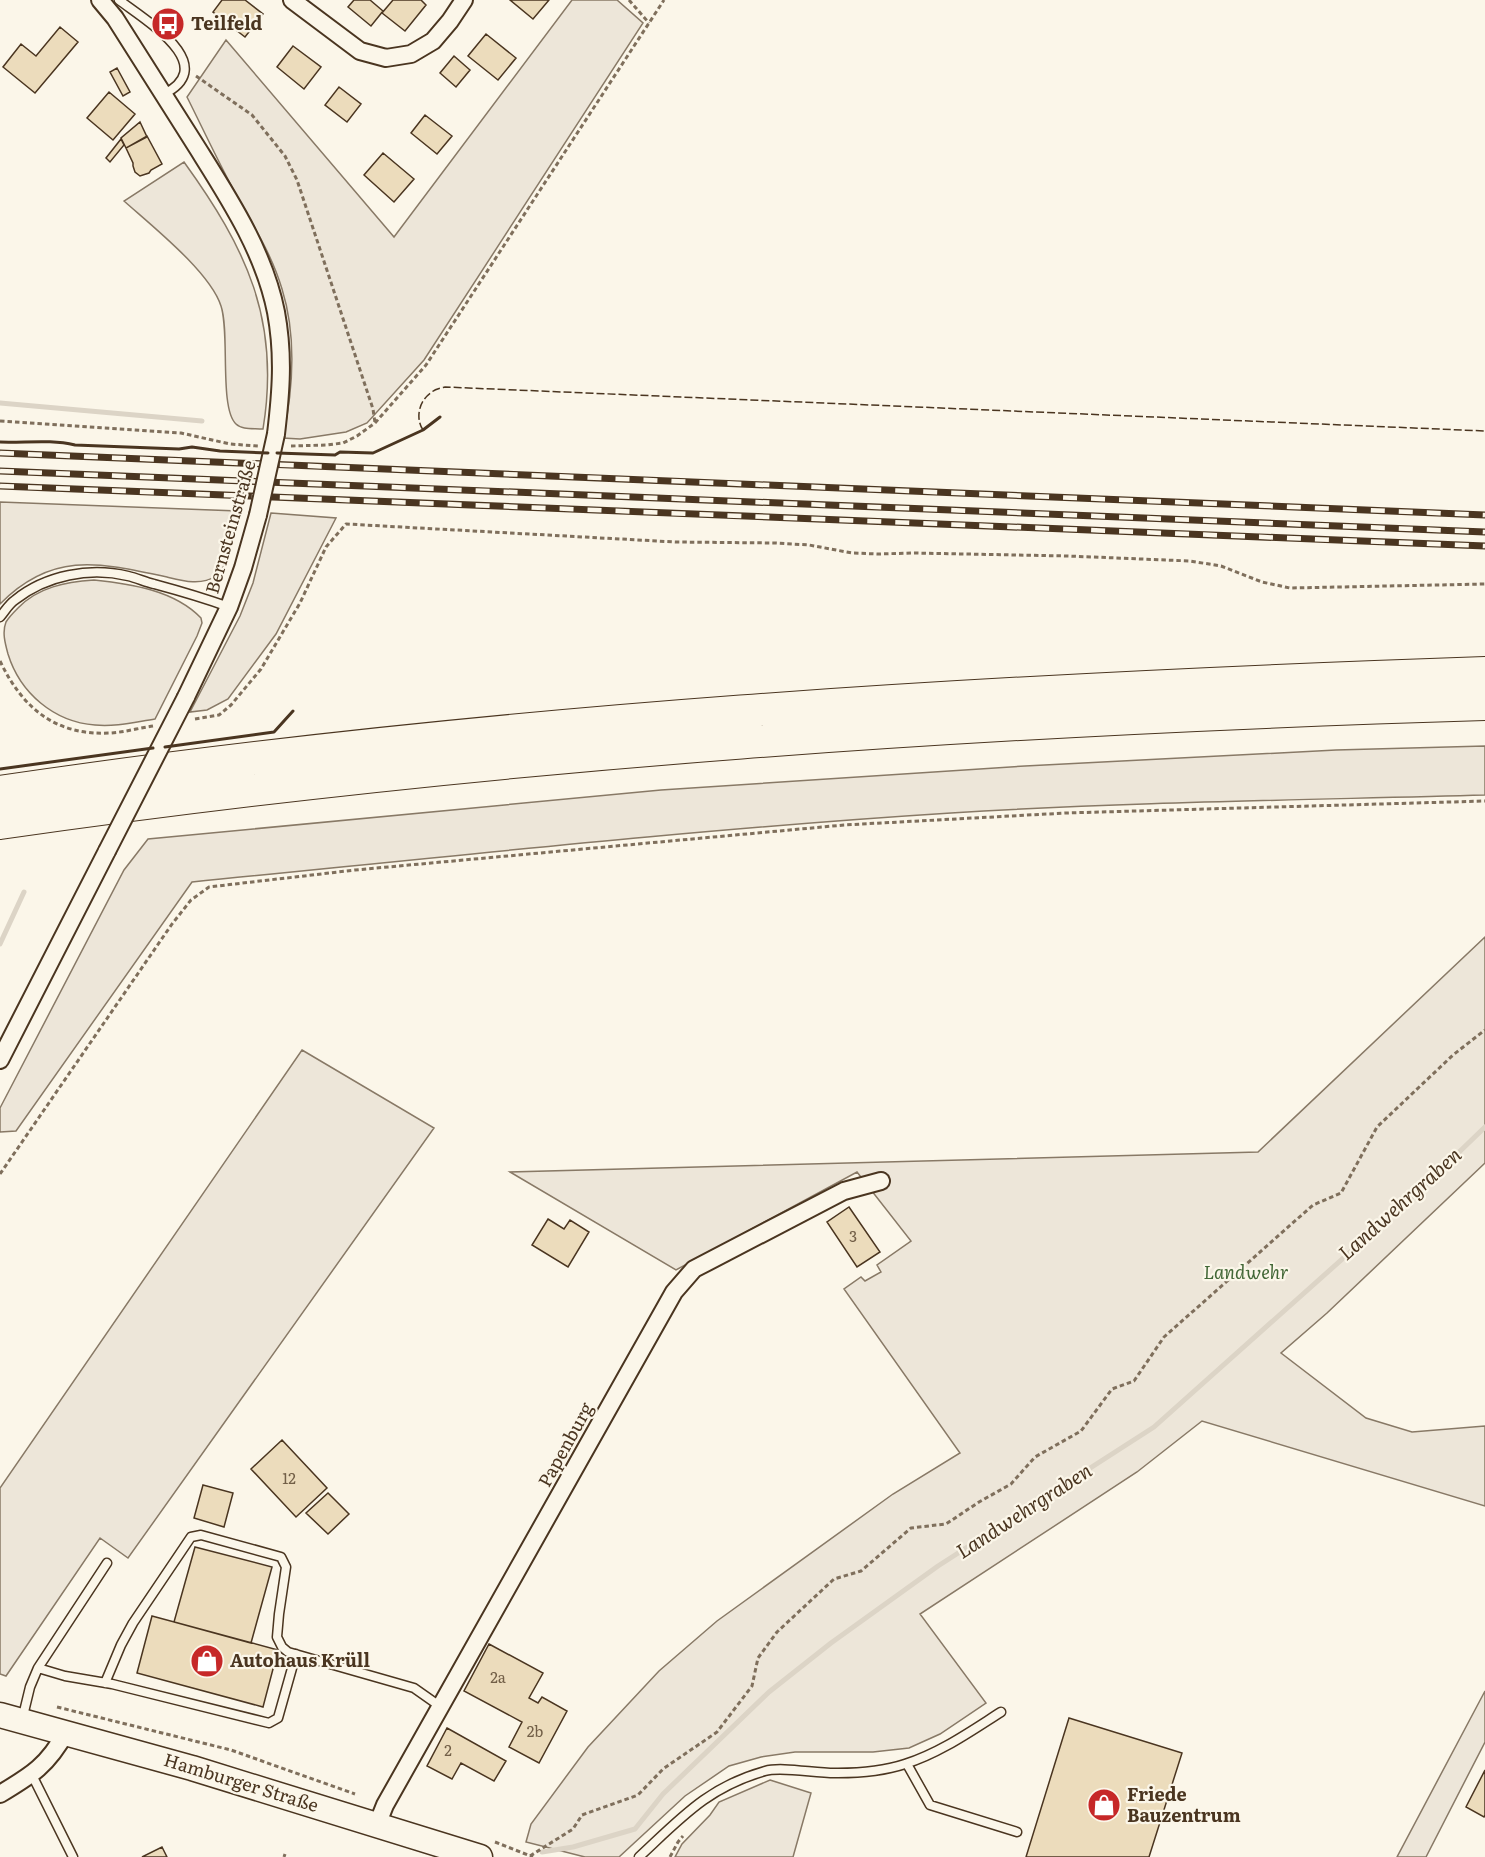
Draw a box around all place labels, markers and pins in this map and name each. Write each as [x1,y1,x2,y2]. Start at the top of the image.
bus stop icon: Teilfeld [150,6,186,42]
place label: Teilfeld [191,9,263,36]
shop icon: Autohaus Krüll [189,1643,225,1679]
place label: Autohaus Krüll [230,1646,370,1673]
place label: Friede Bauzentrum [1127,1780,1241,1828]
shop icon: Friede Bauzentrum [1086,1787,1122,1823]

